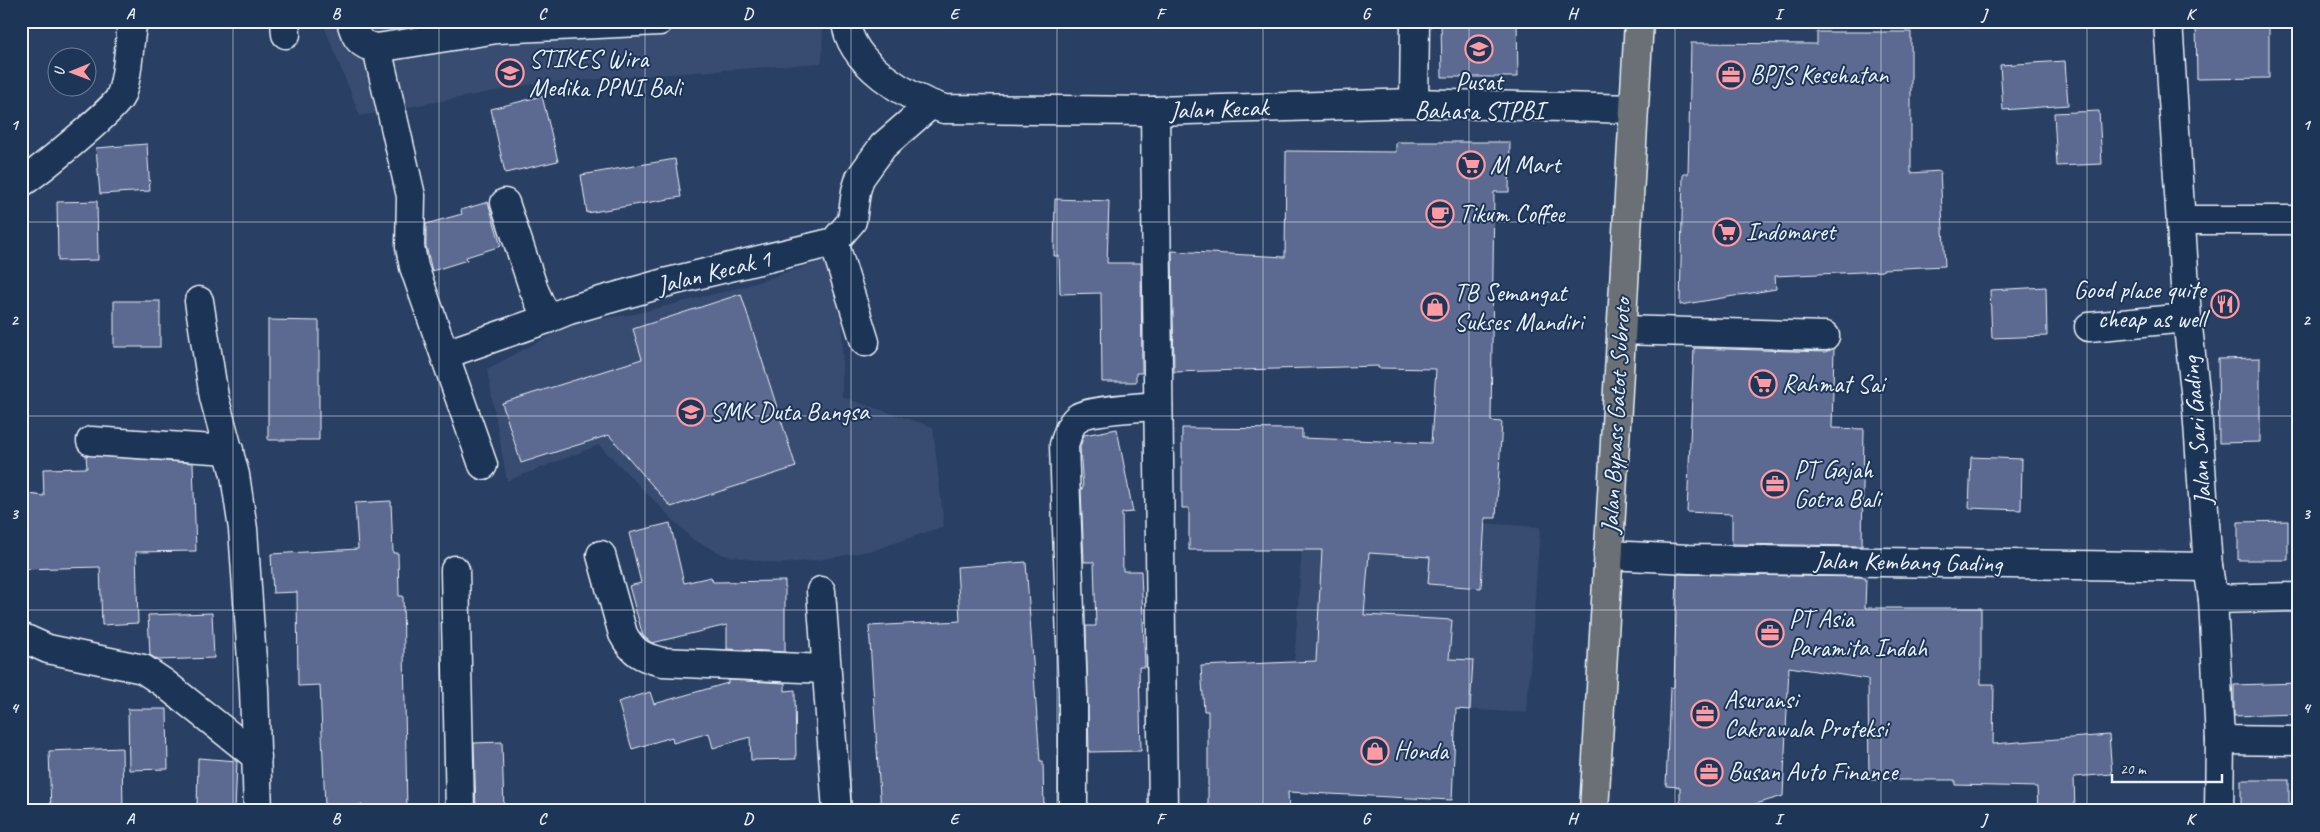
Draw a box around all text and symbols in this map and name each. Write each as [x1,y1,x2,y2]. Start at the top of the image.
text: A [126,4,136,24]
text: B [332,4,342,24]
text: C [538,4,548,24]
text: D [743,4,754,24]
text: E [950,4,961,24]
text: F [1156,4,1167,24]
text: G [1362,4,1372,24]
text: H [1567,4,1579,24]
text: I [1775,4,1785,24]
text: J [1980,4,1989,24]
text: K [2186,4,2198,24]
school or university icon: Pusat Bahasa STPBI [1464,34,1494,64]
place label: STIKES Wira Medika PPNI Bali [529,43,685,104]
north arrow [48,48,98,98]
school or university icon: STIKES Wira Medika PPNI Bali [495,58,525,88]
place label: BPJS Kesehatan [1750,59,1889,91]
office icon: BPJS Kesehatan [1716,60,1746,90]
text: U [51,65,68,76]
place label: Pusat Bahasa STPBI [1415,66,1549,127]
street label: Jalan Kecak [1168,91,1271,127]
text: 1 [10,115,19,135]
text: 1 [2302,115,2311,135]
place label: M Mart [1490,149,1563,181]
supermarket icon: M Mart [1456,150,1486,180]
place label: Tikum Coffee [1459,198,1566,230]
cafe icon: Tikum Coffee [1425,199,1455,229]
place label: Indomaret [1746,216,1838,248]
supermarket icon: Indomaret [1712,217,1742,247]
street label: Jalan Kecak 1 [653,242,776,302]
place label: Good place quite cheap as well [2074,274,2211,335]
place label: TB Semangat Sukses Mandiri [1454,277,1587,338]
restaurant icon: Good place quite cheap as well [2210,289,2240,319]
shop icon: TB Semangat Sukses Mandiri [1420,292,1450,322]
street label: Jalan Bypass Gatot Subroto [1594,294,1638,536]
text: 2 [10,310,19,330]
text: 2 [2302,310,2311,330]
street label: Jalan Sari Gading [2174,353,2220,508]
place label: Rahmat Sai [1782,368,1888,400]
supermarket icon: Rahmat Sai [1748,369,1778,399]
place label: SMK Duta Bangsa [710,396,871,428]
school or university icon: SMK Duta Bangsa [676,397,706,427]
place label: PT Gajah Gotra Bali [1794,454,1884,515]
office icon: PT Gajah Gotra Bali [1760,469,1790,499]
text: 3 [10,504,19,524]
text: 3 [2302,504,2311,524]
street label: Jalan Kembang Gading [1813,544,2004,580]
place label: PT Asia Paramita Indah [1789,603,1928,664]
office icon: PT Asia Paramita Indah [1755,618,1785,648]
place label: Asuransi Cakrawala Proteksi [1724,684,1891,745]
text: 4 [10,698,19,718]
text: 4 [2302,698,2311,718]
office icon: Asuransi Cakrawala Proteksi [1690,699,1720,729]
place label: Honda [1394,735,1450,767]
shop icon: Honda [1360,736,1390,766]
scale bar [2112,752,2222,784]
place label: Busan Auto Finance [1728,756,1899,788]
office icon: Busan Auto Finance [1694,757,1724,787]
text: 20 m [2120,760,2147,779]
text: A [126,809,136,829]
text: B [332,809,342,829]
text: C [538,809,548,829]
text: D [743,809,754,829]
text: E [950,809,961,829]
text: F [1156,809,1167,829]
text: G [1362,809,1372,829]
text: H [1567,809,1579,829]
text: I [1775,809,1785,829]
text: J [1980,809,1989,829]
text: K [2186,809,2198,829]

